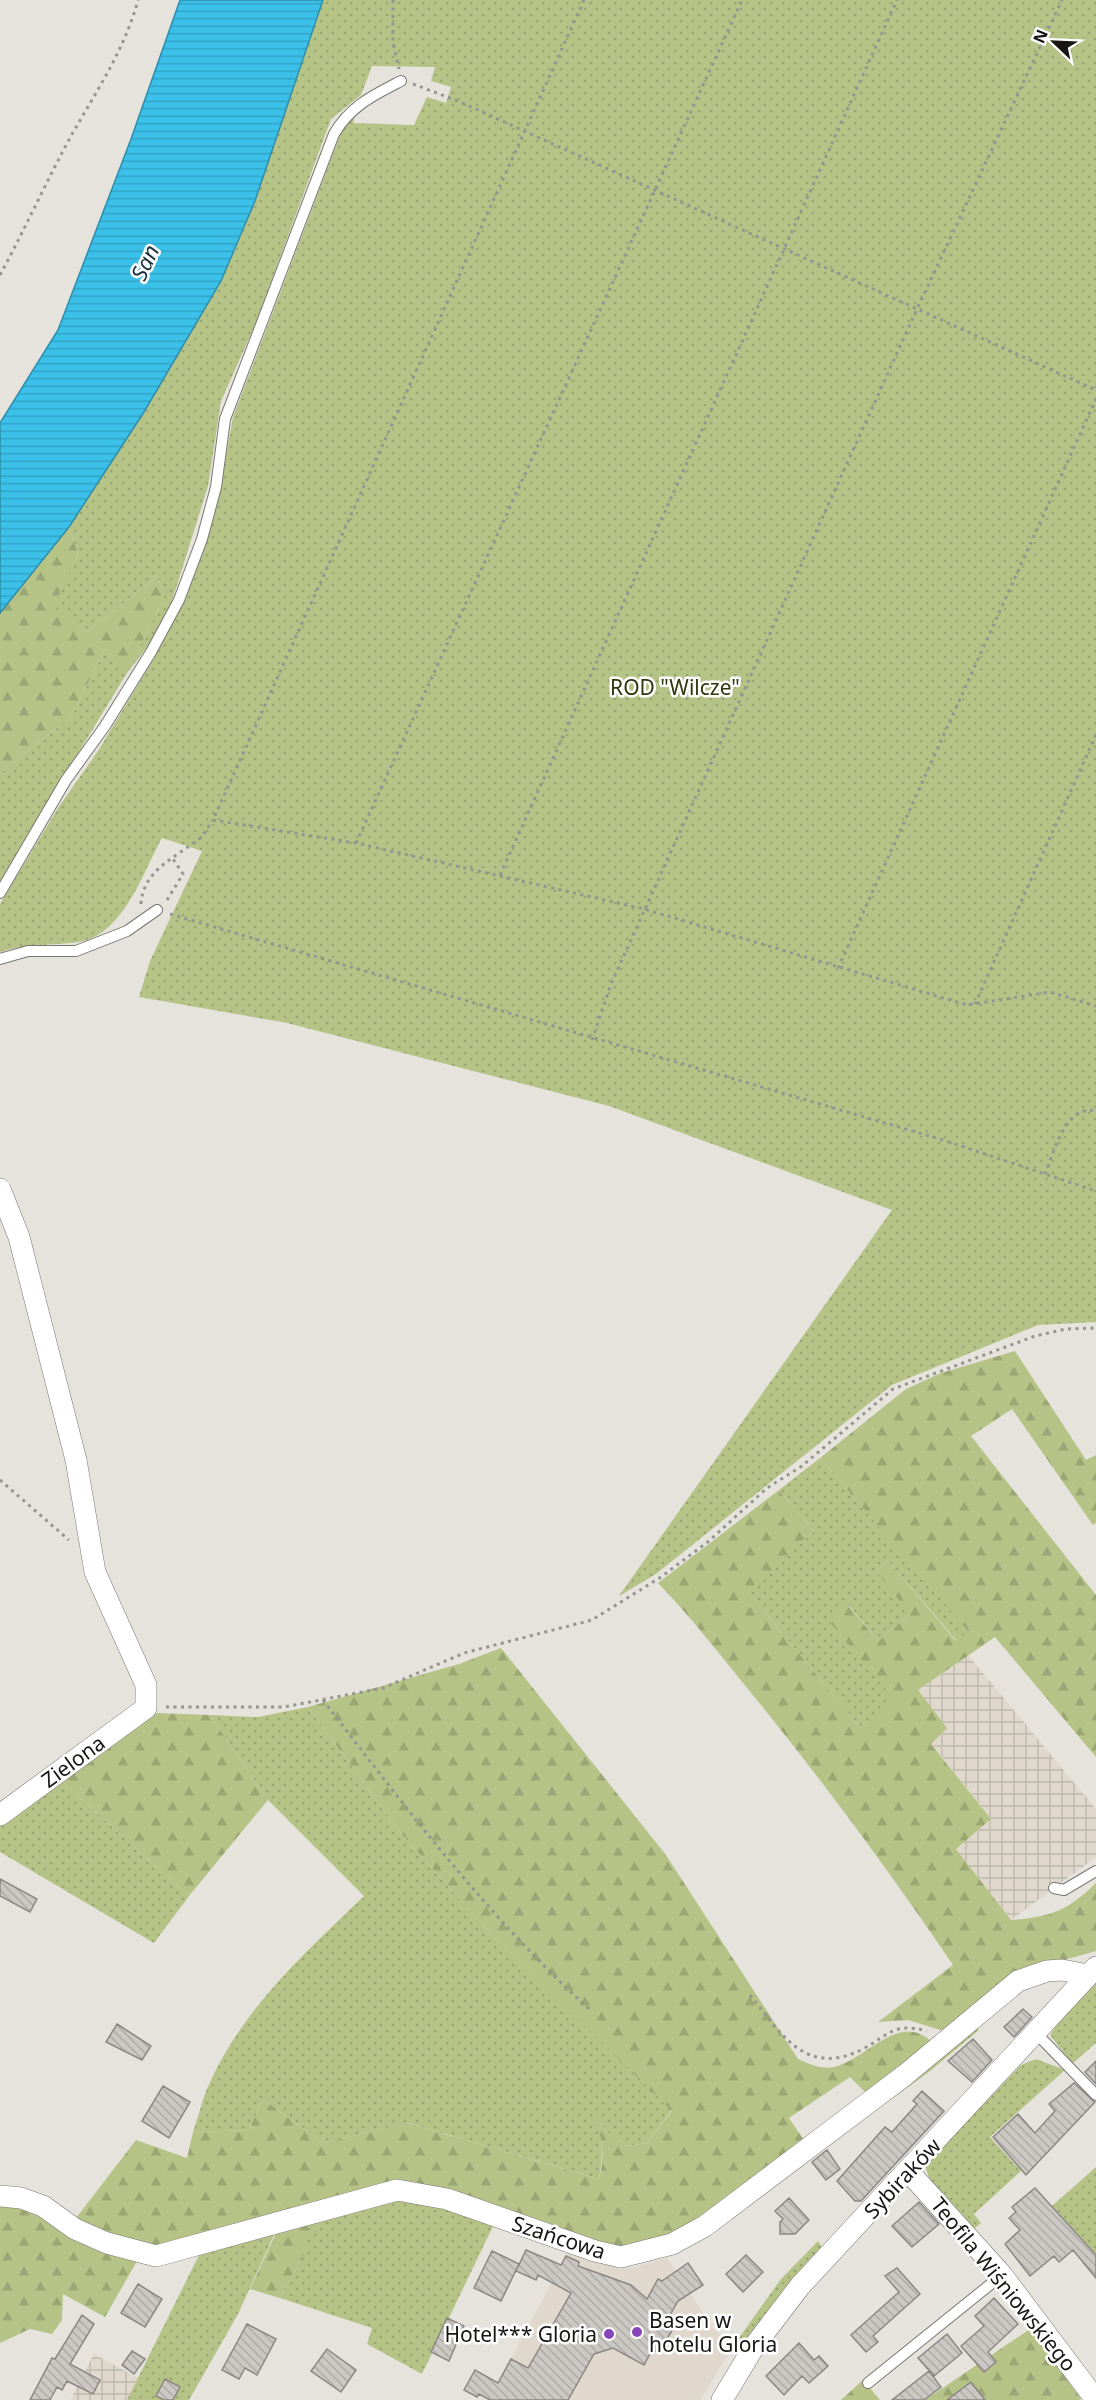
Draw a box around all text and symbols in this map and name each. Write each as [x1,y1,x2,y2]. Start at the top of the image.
north arrow [1024,12,1084,72]
text: N [1028,26,1053,46]
water label: San [123,239,165,285]
park label: ROD "Wilcze" [610,673,740,701]
street label: Zielona [36,1728,110,1794]
street label: Sybiraków [857,2131,947,2224]
street label: Teofila Wiśniowskiego [925,2191,1083,2377]
street label: Szańcowa [509,2209,609,2265]
place label: Basen w hotelu Gloria [649,2306,777,2358]
place label: Hotel*** Gloria [444,2320,597,2348]
marker: Basen w hotelu Gloria [630,2325,644,2339]
marker: Hotel*** Gloria [602,2327,616,2341]

